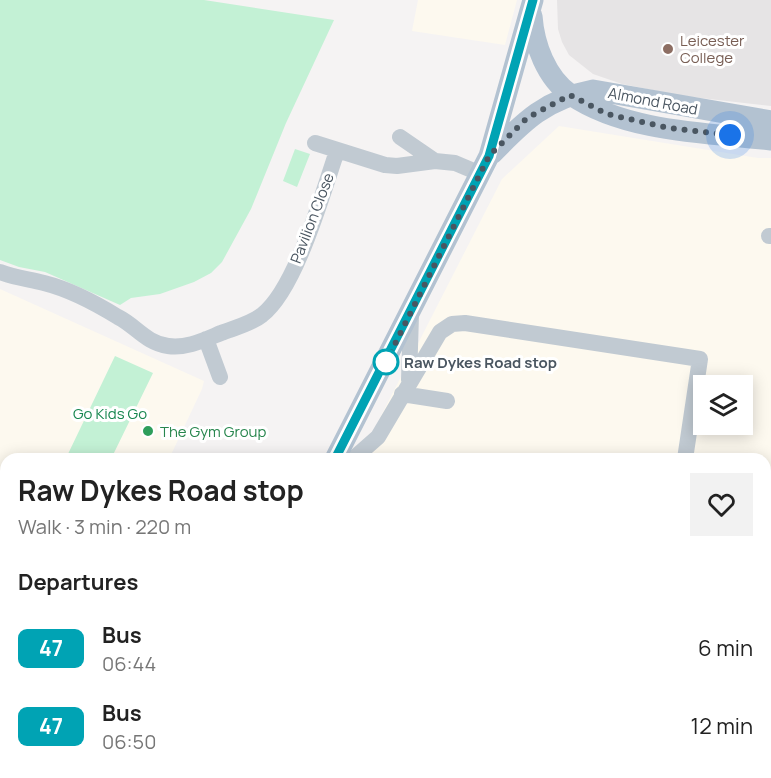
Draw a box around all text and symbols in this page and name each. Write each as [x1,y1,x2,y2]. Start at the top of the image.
place label: Leicester College [680,30,745,68]
marker: Leicester College [661,42,675,56]
street label: Almond Road [606,82,700,120]
your location [715,120,745,150]
street label: Pavilion Close [285,170,339,266]
marker: Raw Dykes Road stop [373,349,399,375]
place label: Raw Dykes Road stop [404,352,557,373]
map controls [693,375,753,435]
button: layers [693,375,753,435]
park label: Go Kids Go [73,403,147,424]
place label: The Gym Group [160,421,266,442]
marker: The Gym Group [141,424,155,438]
text: Raw Dykes Road stop [18,471,304,509]
button: heart [690,473,753,536]
text: Walk · 3 min · 220 m [18,513,191,540]
text: Departures [18,567,138,597]
text: Bus [102,620,142,650]
text: 6 min [698,633,753,663]
text: 47 [39,634,63,662]
text: 06:44 [102,650,156,677]
text: Bus [102,698,142,728]
text: 12 min [691,711,753,741]
text: 47 [39,712,63,740]
text: 06:50 [102,728,156,755]

